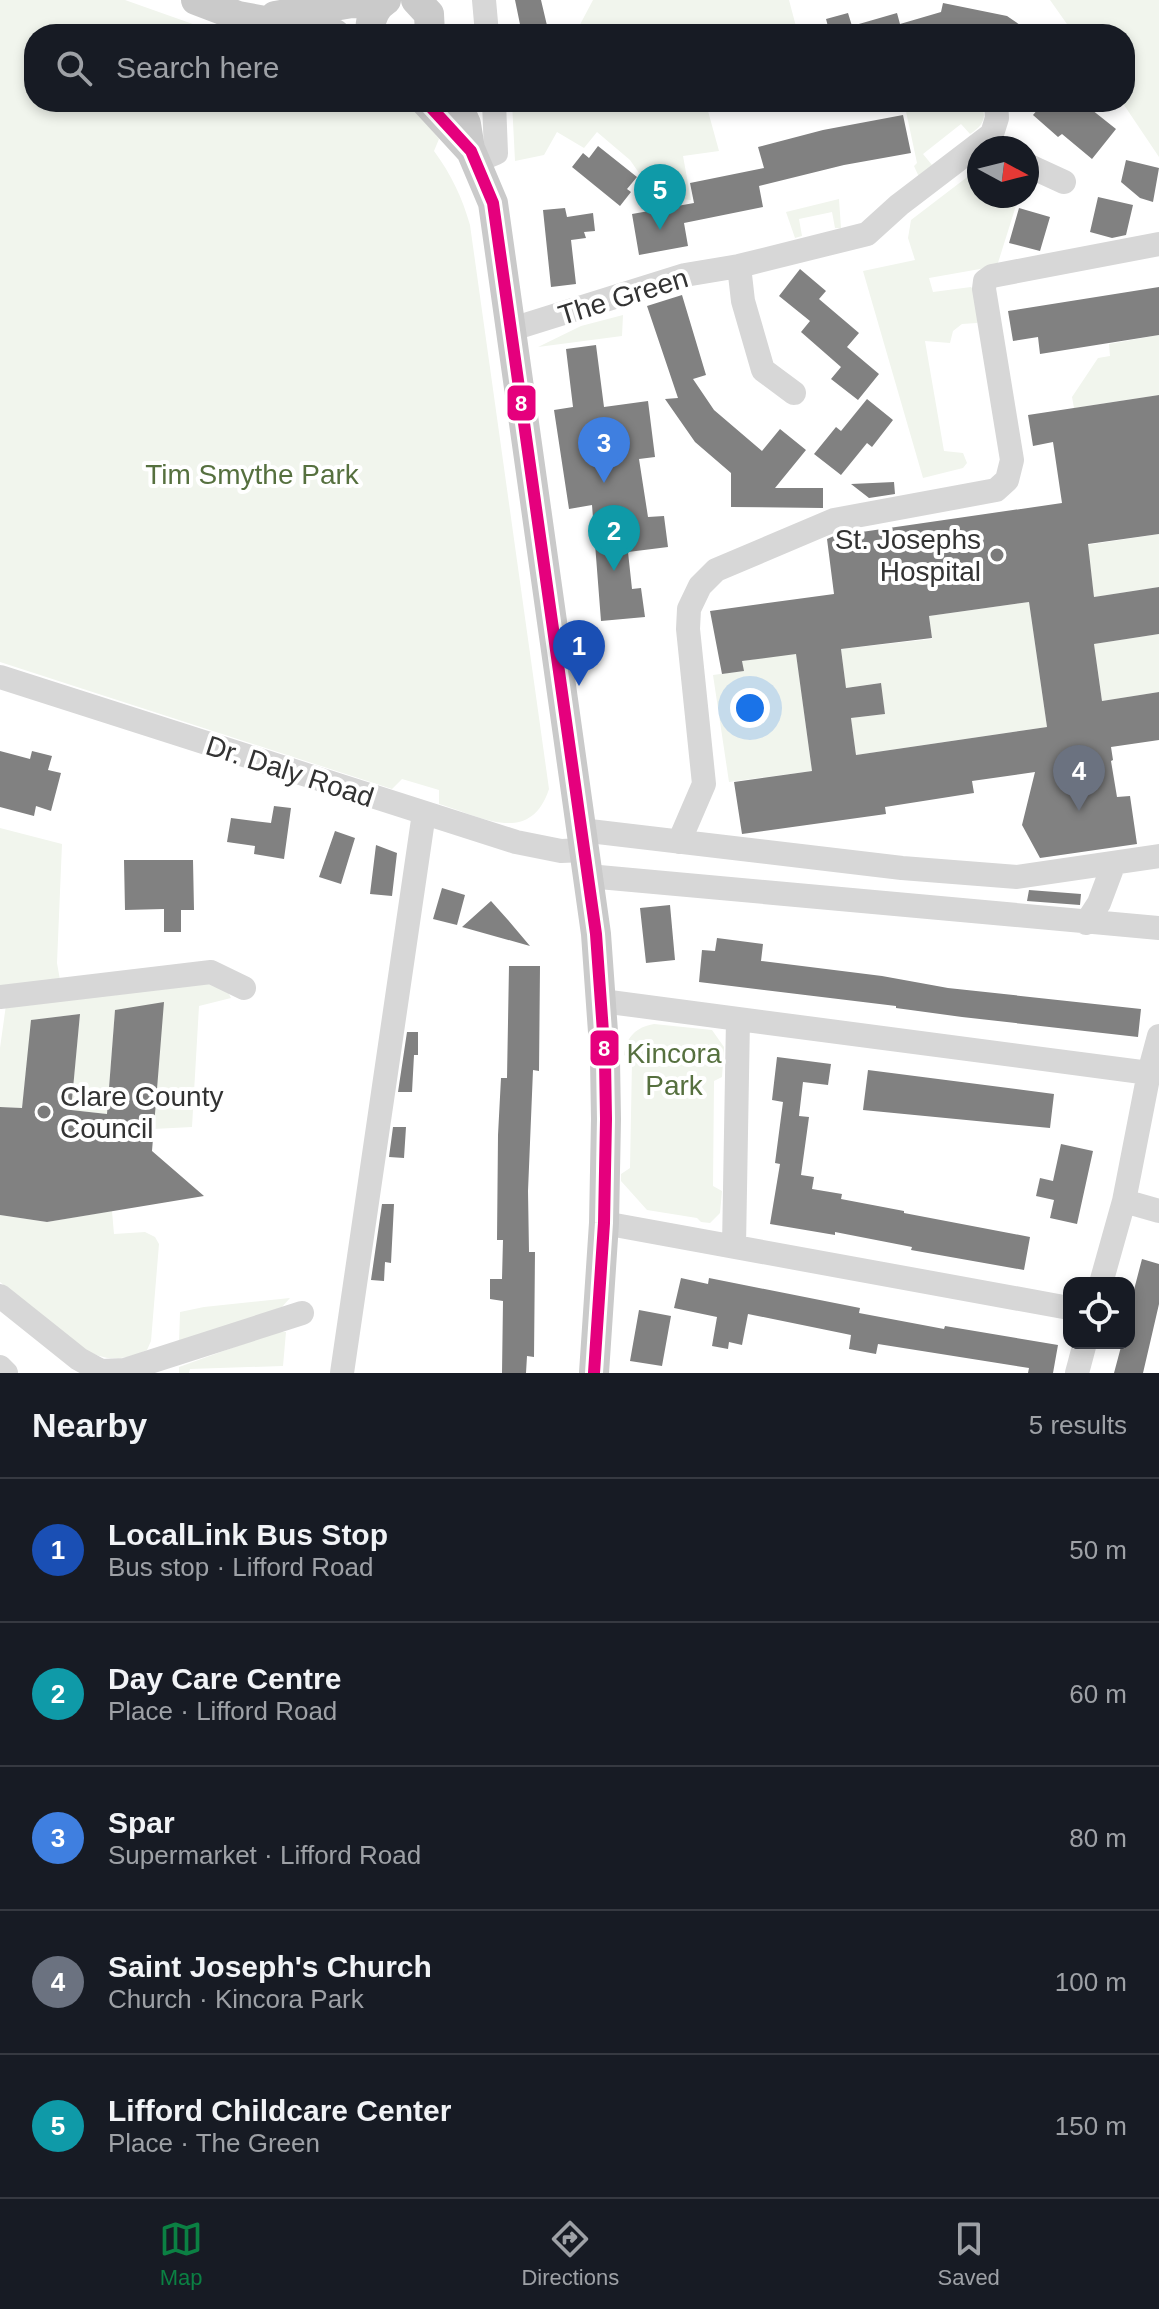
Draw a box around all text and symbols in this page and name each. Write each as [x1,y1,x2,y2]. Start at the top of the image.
search box [24,24,1135,112]
icon: search [52,46,96,90]
text: Search here [116,51,279,84]
north arrow [967,136,1039,208]
pin: 5 [634,164,686,230]
street label: The Green [555,262,692,331]
line badge: 8 [506,384,537,422]
text: 8 [515,391,527,416]
pin: 3 [578,417,630,483]
park label: Tim Smythe Park [145,459,360,490]
pin: 2 [588,505,640,571]
place label: St. Josephs Hospital [835,524,981,587]
marker: St. Josephs Hospital [988,546,1006,564]
pin: 1 [553,620,605,686]
your location [730,688,770,728]
street label: Dr. Daly Road [202,730,378,813]
pin: 4 [1053,745,1105,811]
line badge: 8 [589,1029,620,1067]
text: 8 [598,1036,610,1061]
park label: Kincora Park [627,1038,722,1101]
place label: Clare County Council [60,1081,223,1144]
marker: Clare County Council [35,1103,53,1121]
map controls [1063,1277,1135,1349]
button: locate [1063,1277,1135,1349]
text: Nearby [32,1406,147,1444]
text: 5 results [1029,1410,1127,1440]
text: LocalLink Bus Stop [108,1518,388,1551]
text: 1 [51,1535,65,1565]
text: 50 m [1069,1535,1127,1565]
text: Bus stop · Lifford Road [108,1552,373,1582]
text: Day Care Centre [108,1662,341,1695]
text: 2 [51,1679,65,1709]
text: 60 m [1069,1679,1127,1709]
text: Place · Lifford Road [108,1696,337,1726]
text: Spar [108,1806,175,1839]
text: 3 [51,1823,65,1853]
text: 80 m [1069,1823,1127,1853]
text: Supermarket · Lifford Road [108,1840,421,1870]
text: Saint Joseph's Church [108,1950,432,1983]
text: 4 [51,1967,65,1997]
text: 100 m [1055,1967,1127,1997]
text: Church · Kincora Park [108,1984,364,2014]
text: Lifford Childcare Center [108,2094,451,2127]
text: 5 [51,2111,65,2141]
text: 150 m [1055,2111,1127,2141]
text: Place · The Green [108,2128,320,2158]
tab: Map [159,2217,203,2291]
tab: Directions [521,2217,619,2291]
tab: Saved [937,2217,1000,2291]

